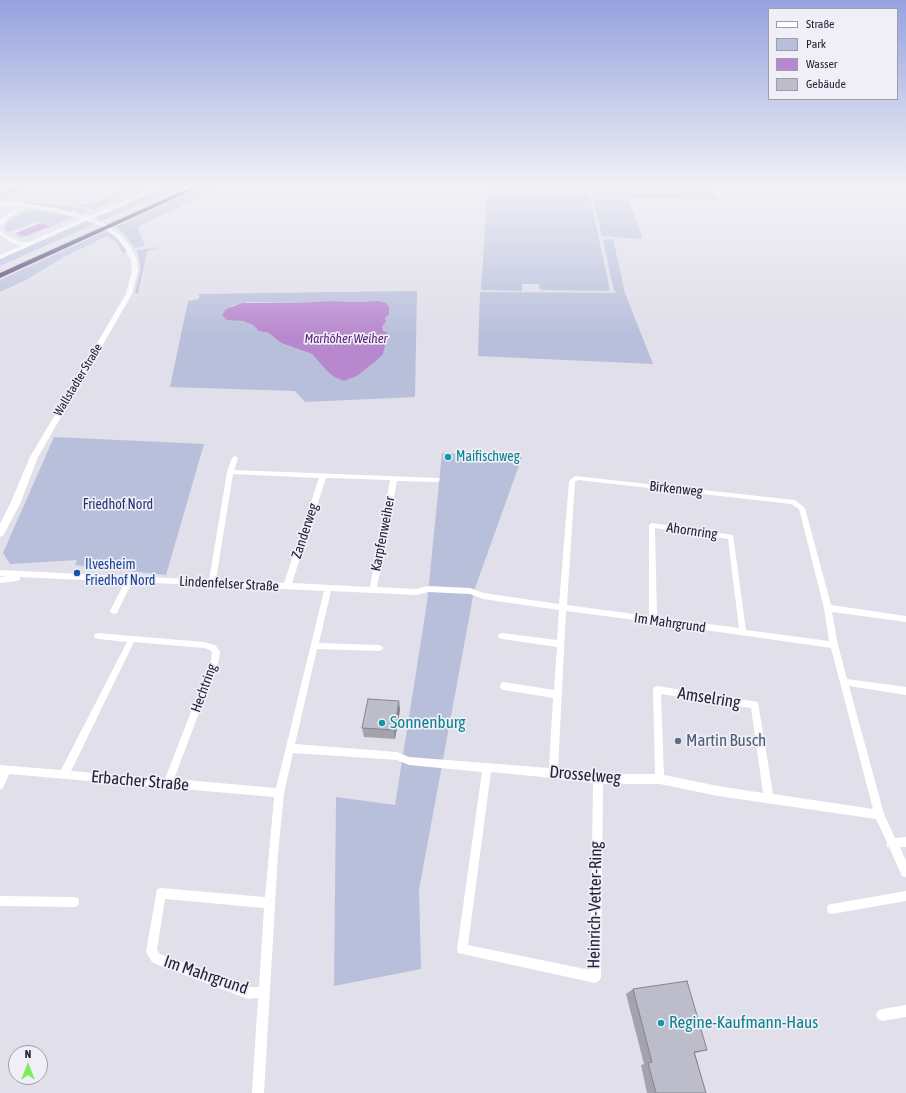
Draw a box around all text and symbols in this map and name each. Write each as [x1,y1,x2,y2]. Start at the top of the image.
legend [768,8,898,100]
text: Straße [806,17,834,31]
text: Park [806,37,826,51]
text: Wasser [806,57,837,71]
text: Gebäude [806,77,846,91]
water label: Marhöher Weiher [305,331,387,347]
street label: Wallstadter Straße [51,341,105,419]
place label: Maifischweg [456,449,520,465]
marker: Maifischweg [443,452,453,462]
street label: Birkenweg [648,478,704,500]
street label: Karpfenweiher [368,495,398,573]
park label: Friedhof Nord [83,497,153,513]
street label: Zanderweg [288,501,322,561]
street label: Ahornring [665,519,719,543]
place label: Ilvesheim Friedhof Nord [85,557,155,590]
marker: Ilvesheim Friedhof Nord [72,568,82,578]
street label: Lindenfelser Straße [179,573,279,595]
street label: Im Mahrgrund [633,610,707,636]
street label: Hechtring [187,661,221,715]
street label: Amselring [676,683,742,713]
place label: Sonnenburg [390,713,466,733]
marker: Sonnenburg [377,718,387,728]
place label: Martin Busch [686,731,766,751]
marker: Martin Busch [673,736,683,746]
street label: Drosselweg [548,762,622,788]
street label: Erbacher Straße [90,767,190,795]
street label: Heinrich-Vetter-Ring [584,841,606,969]
street label: Im Mahrgrund [161,951,251,999]
place label: Regine-Kaufmann-Haus [669,1013,818,1033]
marker: Regine-Kaufmann-Haus [656,1018,666,1028]
north arrow [8,1045,48,1085]
text: N [25,1048,31,1060]

